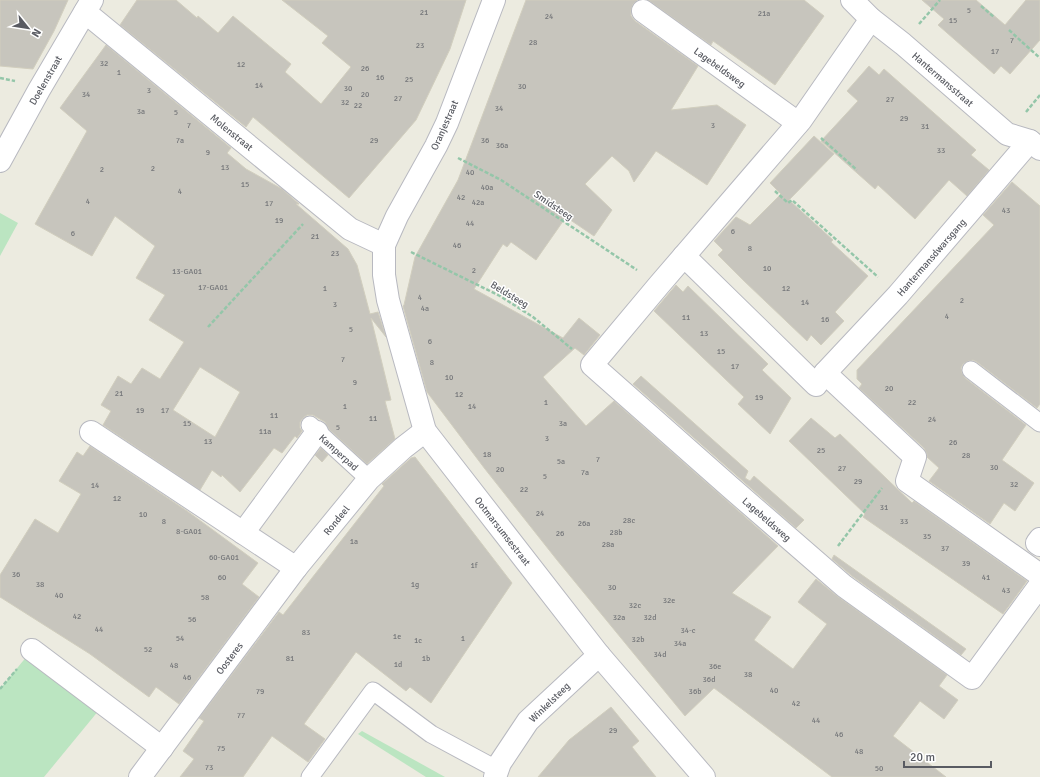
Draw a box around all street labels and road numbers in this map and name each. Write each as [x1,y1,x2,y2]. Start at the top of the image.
street label: Lagebeldsweg [691,45,747,90]
street label: Hantermansstraat [909,50,976,110]
street label: Doelenstraat [27,53,65,107]
street label: Oranjestraat [429,98,461,152]
street label: Molenstraat [208,112,256,154]
street label: Smidsteeg [532,188,575,223]
street label: Hantermansdwarsgang [895,216,969,299]
street label: Beldsteeg [488,279,531,311]
street label: Kamperpad [316,432,360,473]
street label: Ootmarsumsestraat [472,495,533,569]
street label: Lagebeldsweg [740,495,793,544]
street label: Rondeel [321,503,352,538]
street label: Oosteres [214,640,246,677]
street label: Winkelsteeg [527,680,573,725]

